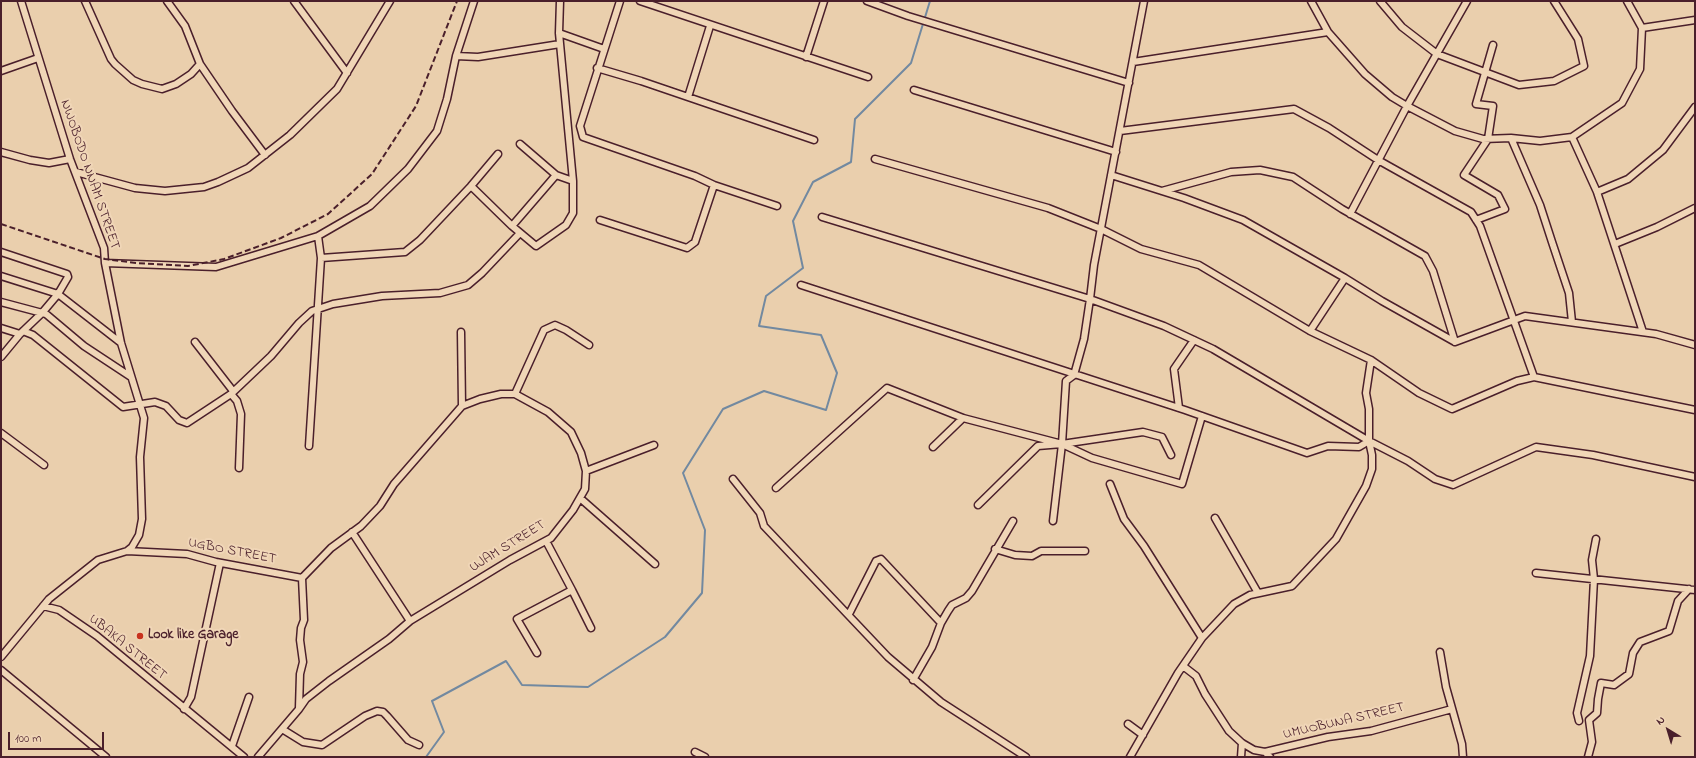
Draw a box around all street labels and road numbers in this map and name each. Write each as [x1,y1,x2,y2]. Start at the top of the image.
street label: NWOBODO NNAM STREET [55,98,123,252]
street label: UJAM STREET [467,517,549,577]
street label: UGBO STREET [186,535,278,569]
street label: UBAKA STREET [85,611,169,685]
street label: UMUOBUNA STREET [1282,700,1406,744]

